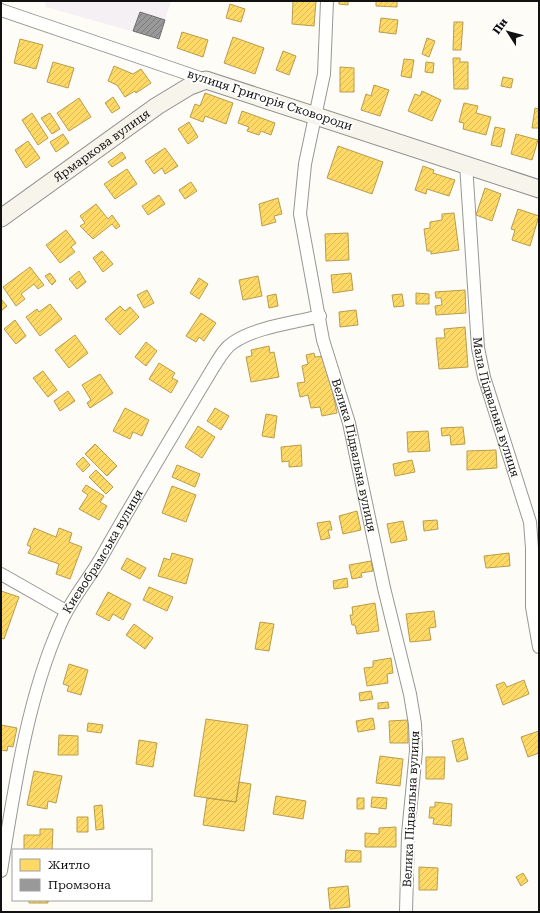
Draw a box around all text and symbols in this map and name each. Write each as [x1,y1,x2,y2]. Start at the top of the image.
north arrow [488,12,528,52]
text: Пн [490,15,511,37]
street label: вулиця Григорія Сковороди [186,67,354,133]
street label: Ярмаркова вулиця [51,106,153,185]
street label: Мала Підвальна вулиця [470,337,522,479]
street label: Велика Підвальна вулиця [329,377,379,533]
street label: Києвобрамська вулиця [60,487,146,616]
street label: Велика Підвальна вулиця [400,730,422,888]
legend [12,849,152,901]
text: Житло [48,858,90,872]
text: Промзона [48,878,111,892]

